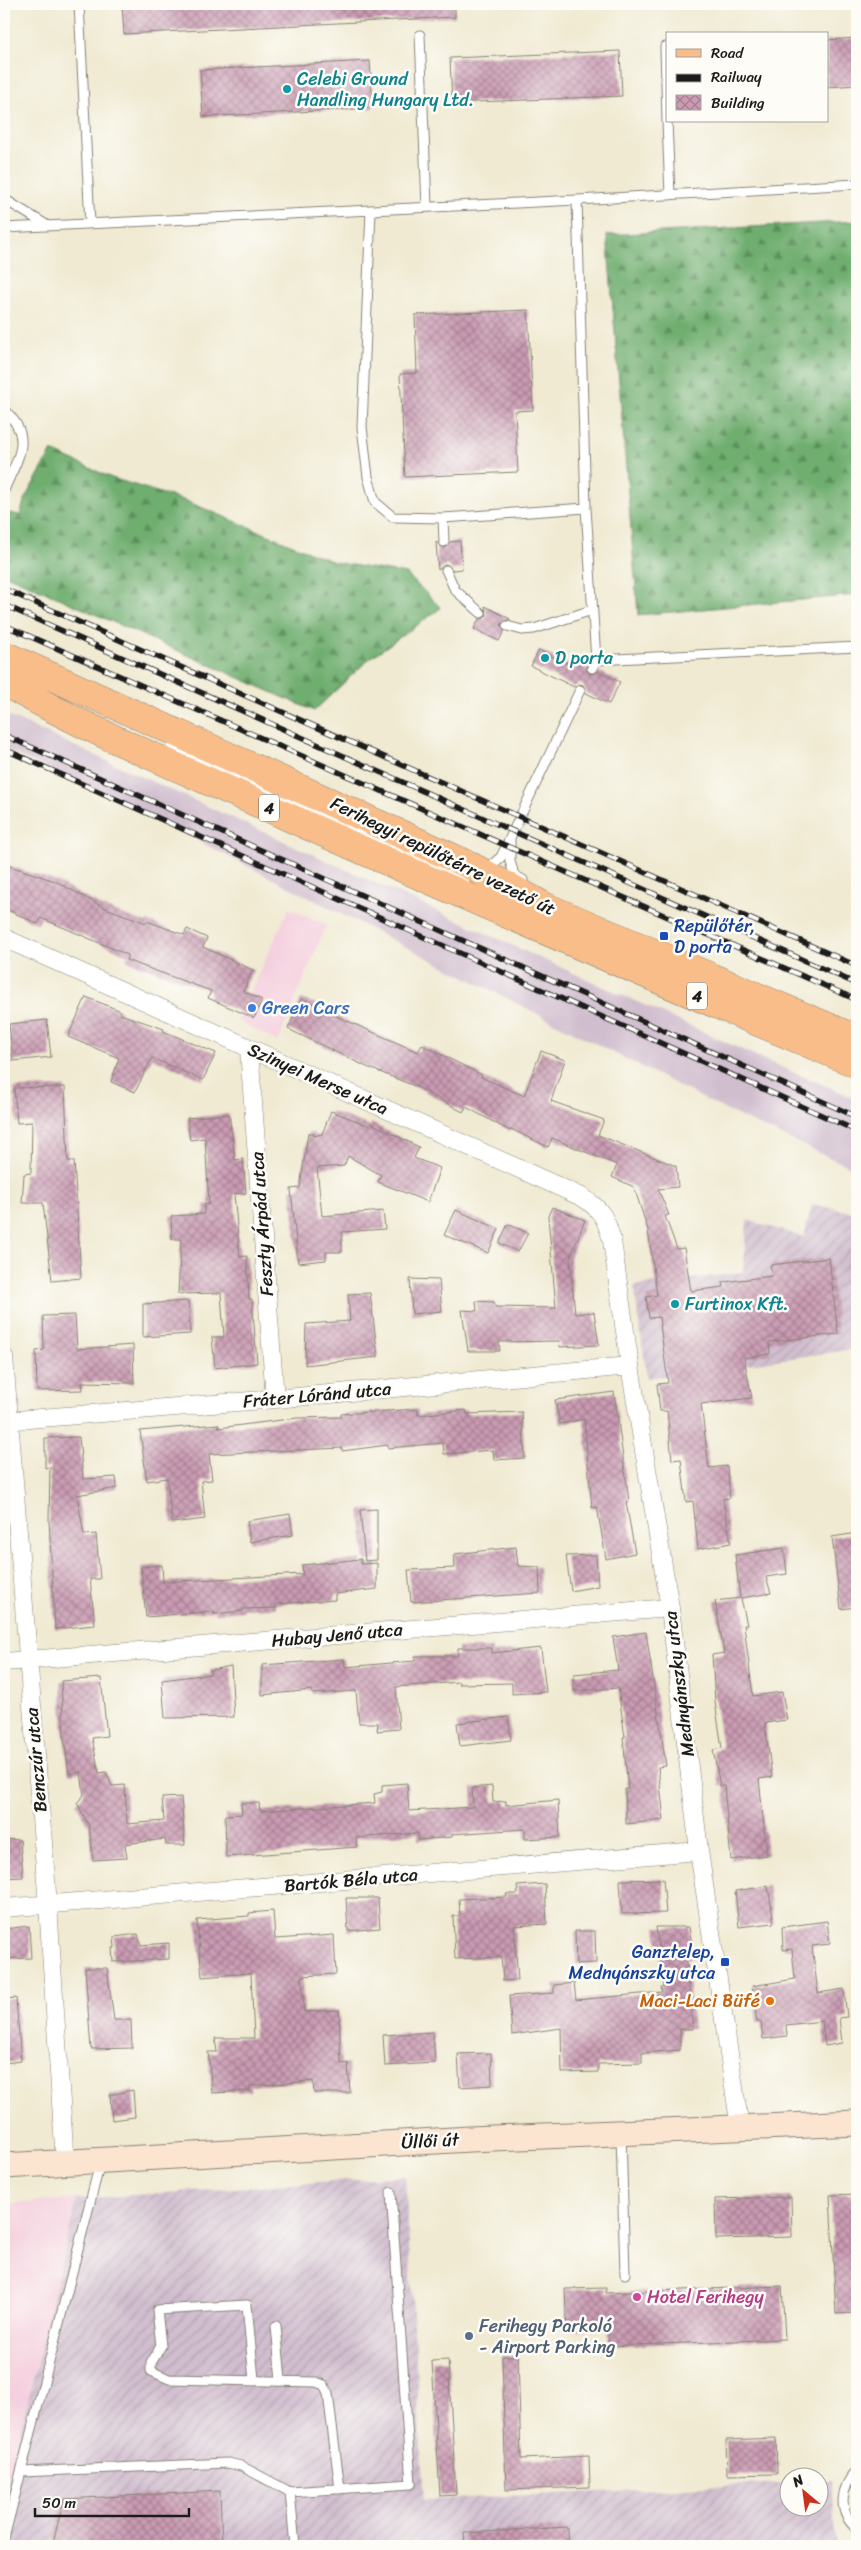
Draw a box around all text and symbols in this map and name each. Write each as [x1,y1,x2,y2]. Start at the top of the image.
legend [666,32,828,122]
text: Road [711,40,744,66]
place label: Celebi Ground Handling Hungary Ltd. [297,63,474,116]
text: Railway [711,64,762,90]
marker: Celebi Ground Handling Hungary Ltd. [281,83,293,95]
text: Building [711,90,765,116]
place label: D porta [555,642,614,674]
marker: D porta [539,652,551,664]
street label: Ferihegyi repülőtérre vezető út [325,787,561,925]
road number: 4 [259,794,279,821]
place label: Repülőtér, D porta [674,910,755,963]
marker: Repülőtér, D porta [658,930,670,942]
road number: 4 [687,982,707,1009]
place label: Green Cars [262,992,350,1024]
marker: Green Cars [246,1002,258,1014]
street label: Szinyei Merse utca [242,1034,394,1124]
street label: Feszty Árpád utca [241,1150,283,1297]
place label: Furtinox Kft. [685,1288,789,1320]
marker: Furtinox Kft. [669,1298,681,1310]
street label: Fráter Lóránd utca [242,1372,393,1417]
street label: Mednyánszky utca [654,1608,704,1759]
street label: Hubay Jenő utca [270,1613,405,1657]
street label: Benczúr utca [15,1705,57,1814]
street label: Bartók Béla utca [283,1858,419,1902]
place label: Ganztelep, Mednyánszky utca [569,1936,716,1989]
marker: Ganztelep, Mednyánszky utca [719,1956,731,1968]
place label: Maci-Laci Büfé [640,1985,760,2017]
marker: Maci-Laci Büfé [764,1995,776,2007]
street label: Üllői út [400,2123,460,2158]
place label: Hotel Ferihegy [647,2281,764,2313]
marker: Hotel Ferihegy [631,2291,643,2303]
place label: Ferihegy Parkoló - Airport Parking [479,2310,615,2363]
marker: Ferihegy Parkoló - Airport Parking [463,2330,475,2342]
north arrow [778,2468,828,2518]
text: N [787,2468,809,2495]
scale bar [35,2485,189,2517]
text: 50 m [42,2490,77,2516]

